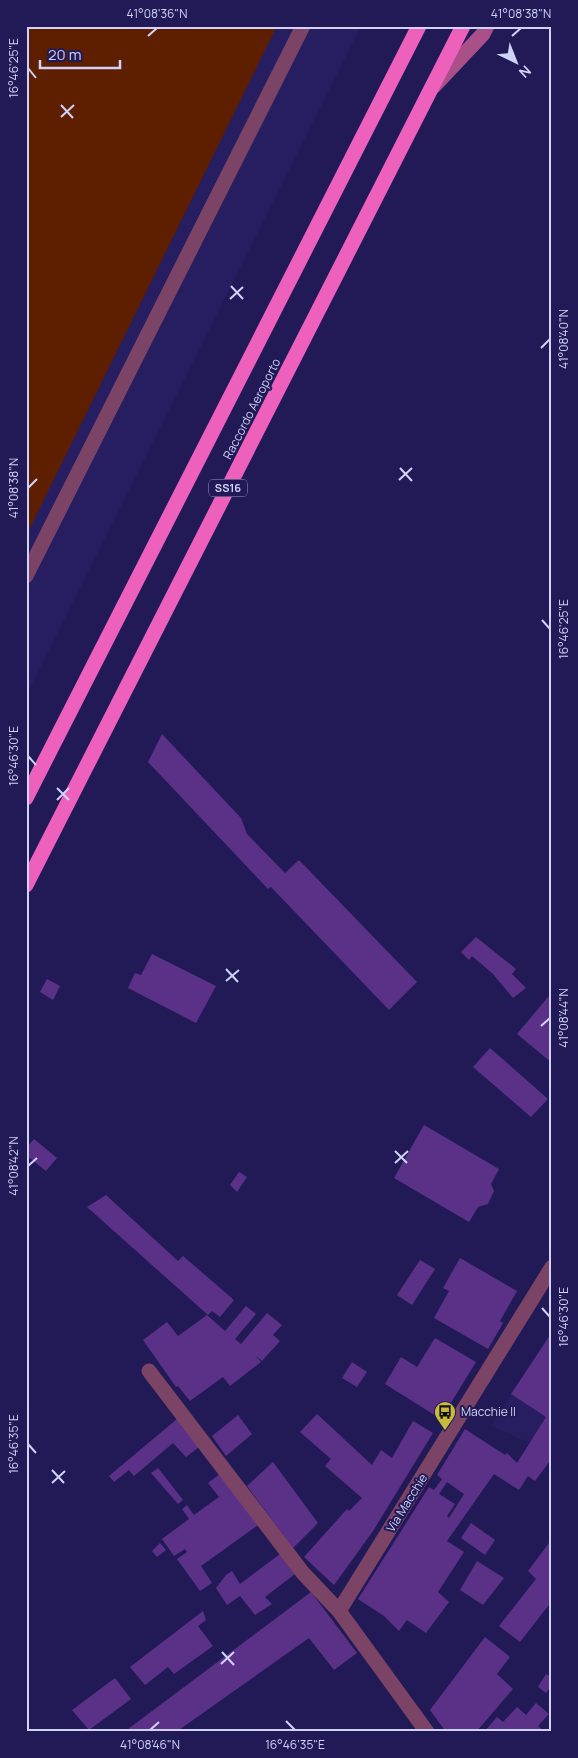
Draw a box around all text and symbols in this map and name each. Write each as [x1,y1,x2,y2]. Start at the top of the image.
text: 41°08'36"N [126,5,188,22]
text: 41°08'38"N [491,5,551,22]
text: 16°46'25"E [5,38,22,98]
scale bar [40,38,120,70]
north arrow [490,38,540,88]
text: 20 m [48,44,81,65]
text: N [515,61,535,82]
text: 41°08'40"N [555,309,572,369]
street label: Raccordo Aeroporto [219,355,284,462]
text: 41°08'38"N [5,458,22,518]
road number: SS16 [209,479,247,496]
text: 16°46'25"E [555,599,572,659]
text: 16°46'30"E [5,726,22,786]
text: 41°08'44"N [555,988,572,1048]
text: 41°08'42"N [5,1136,22,1196]
text: 16°46'30"E [555,1287,572,1347]
bus stop icon: Macchie II [433,1400,457,1431]
place label: Macchie II [461,1403,516,1420]
text: 16°46'35"E [5,1414,22,1474]
street label: Via Macchie [382,1470,431,1535]
text: 41°08'46"N [120,1736,180,1753]
text: 16°46'35"E [265,1736,325,1753]

